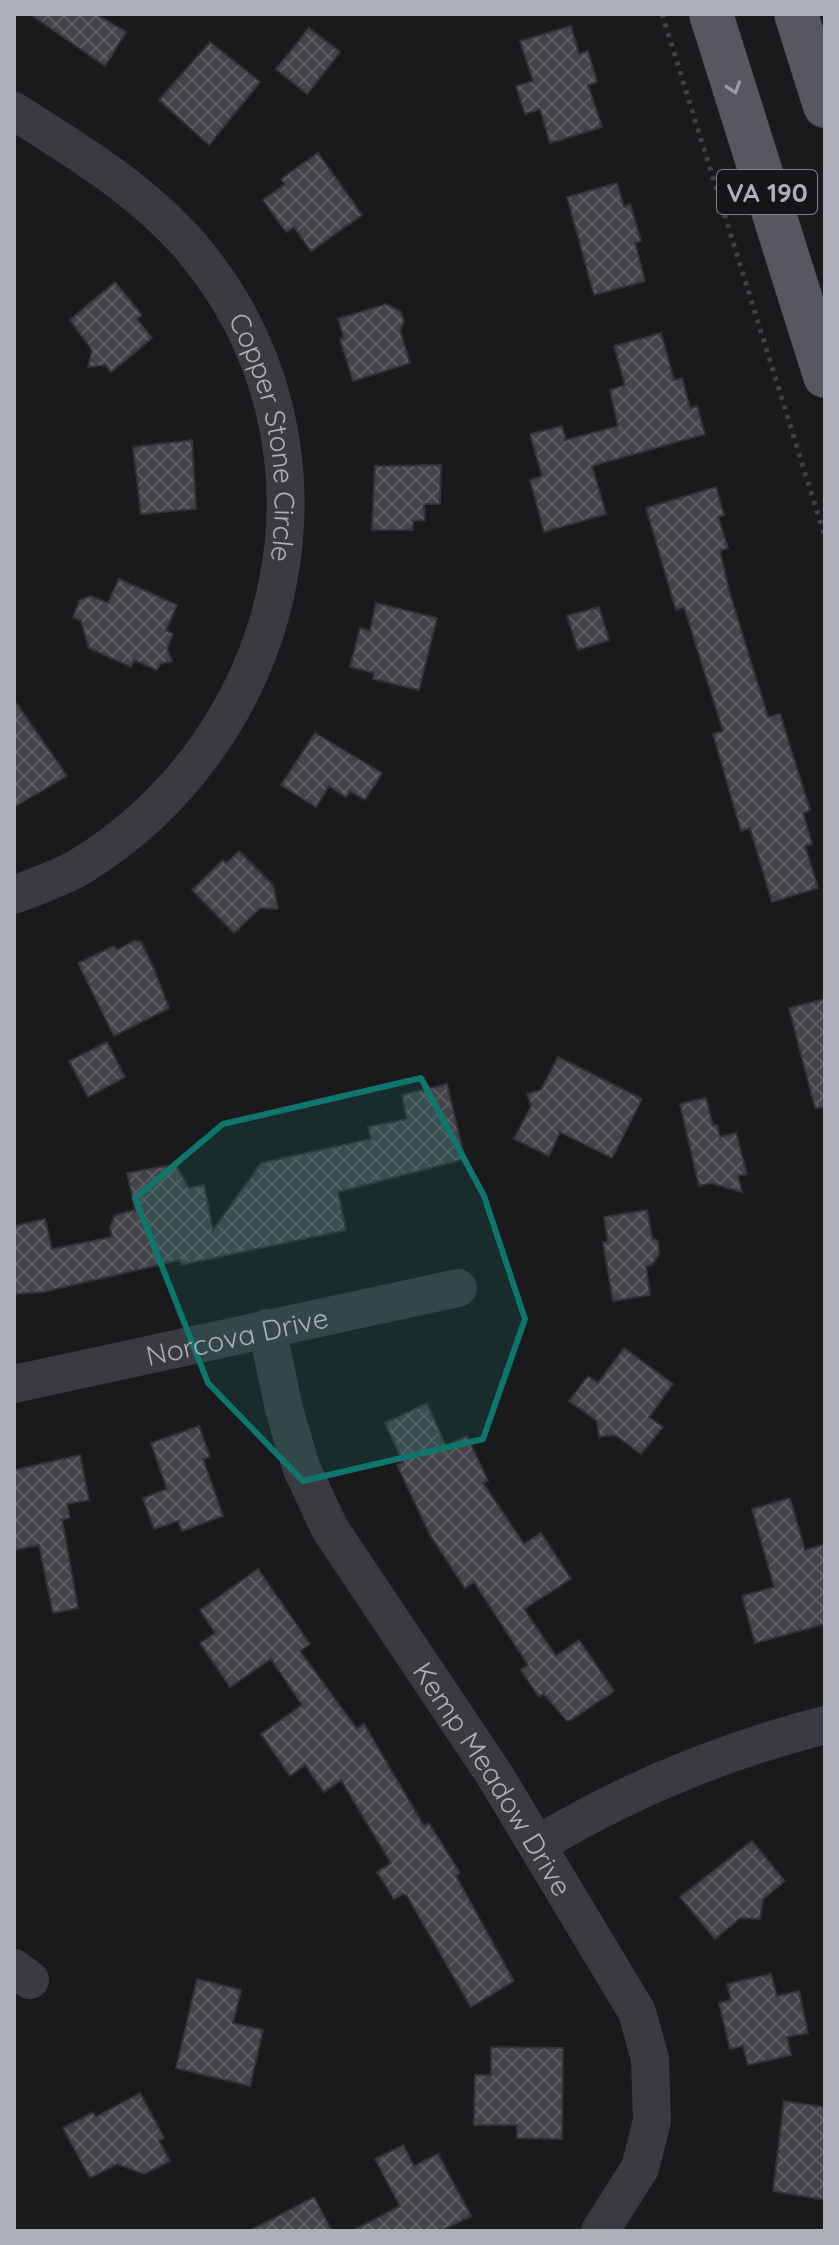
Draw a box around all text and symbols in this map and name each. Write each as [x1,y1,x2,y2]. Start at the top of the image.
one-way arrow [725,81,741,95]
road number: VA 190 [717,170,817,214]
street label: Copper Stone Circle [222,306,303,564]
street label: Norcova Drive [142,1299,331,1373]
street label: Kemp Meadow Drive [406,1655,580,1902]

